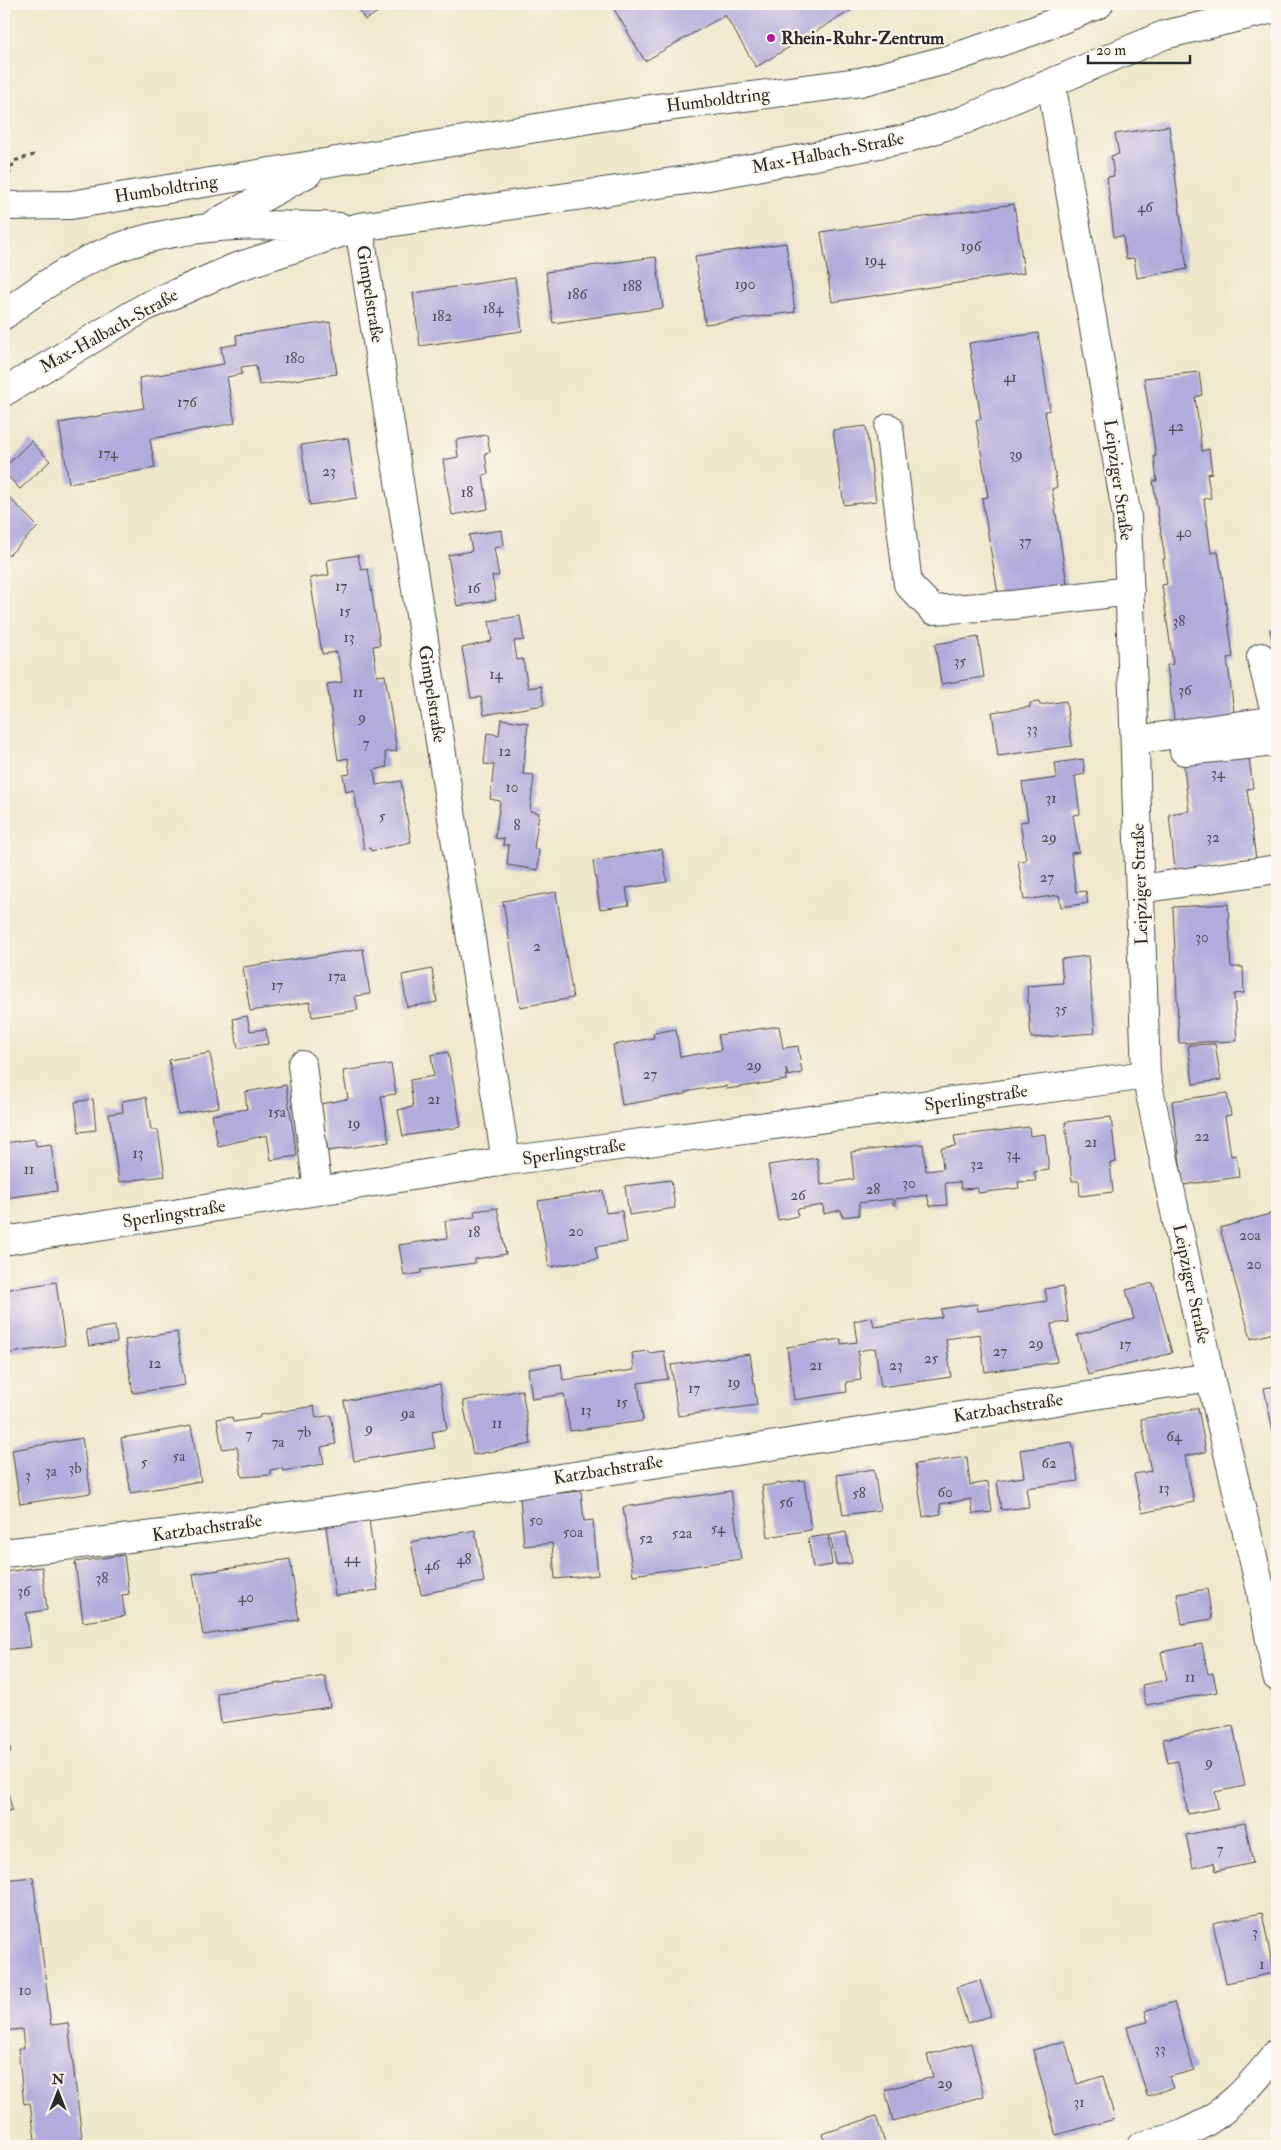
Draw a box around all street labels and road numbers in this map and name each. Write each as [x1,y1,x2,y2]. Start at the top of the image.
street label: Humboldtring [665,82,772,118]
street label: Max-Halbach-Straße [750,127,907,179]
street label: Humboldtring [113,169,220,208]
street label: Gimpelstraße [351,244,389,345]
street label: Max-Halbach-Straße [36,283,183,379]
street label: Leipziger Straße [1098,418,1138,542]
street label: Gimpelstraße [413,644,451,745]
street label: Leipziger Straße [1126,822,1154,945]
street label: Sperlingstraße [923,1079,1030,1117]
street label: Sperlingstraße [521,1133,628,1171]
street label: Sperlingstraße [121,1194,228,1234]
street label: Leipziger Straße [1167,1222,1215,1347]
street label: Katzbachstraße [951,1388,1065,1428]
street label: Katzbachstraße [551,1450,665,1490]
street label: Katzbachstraße [151,1509,264,1547]

